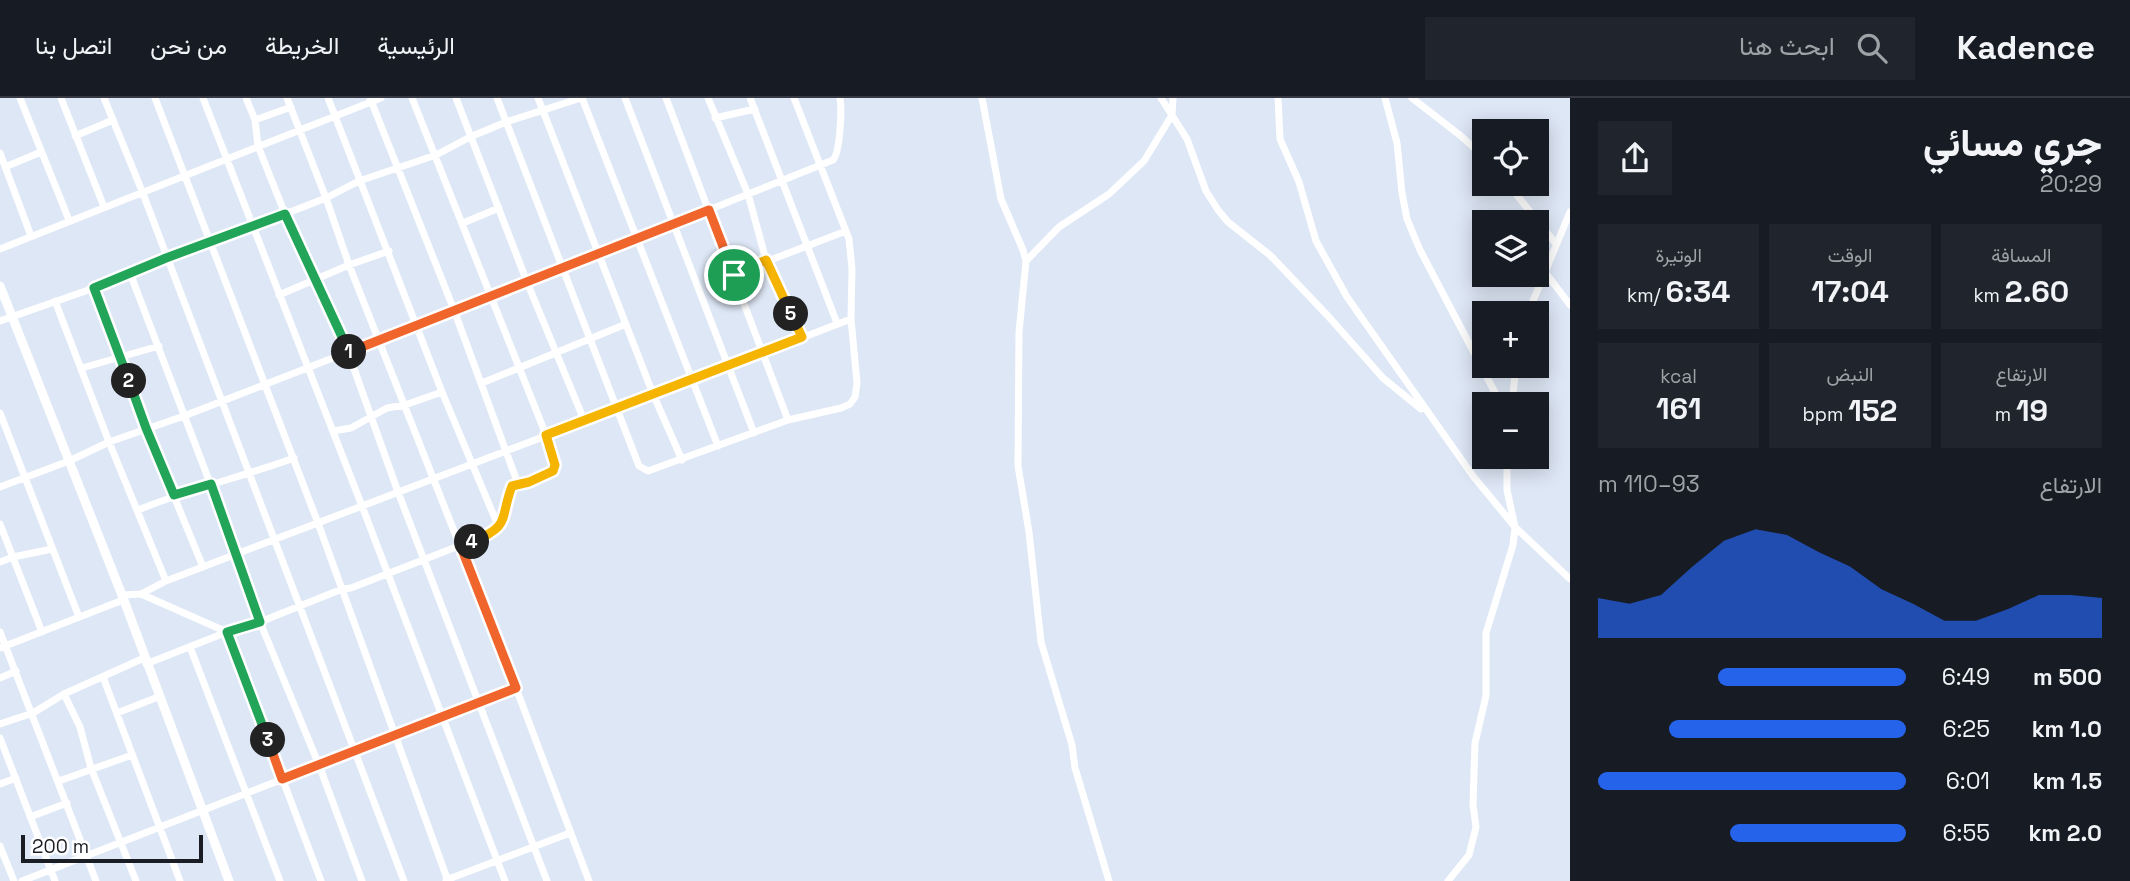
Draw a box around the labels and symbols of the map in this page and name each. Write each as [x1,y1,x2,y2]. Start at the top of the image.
pin [704,245,764,305]
pin: 5 [774,296,808,332]
pin: 1 [332,334,366,370]
pin: 2 [111,364,146,398]
pin: 4 [454,524,490,560]
pin: 3 [250,722,286,758]
scale bar [21,832,203,864]

